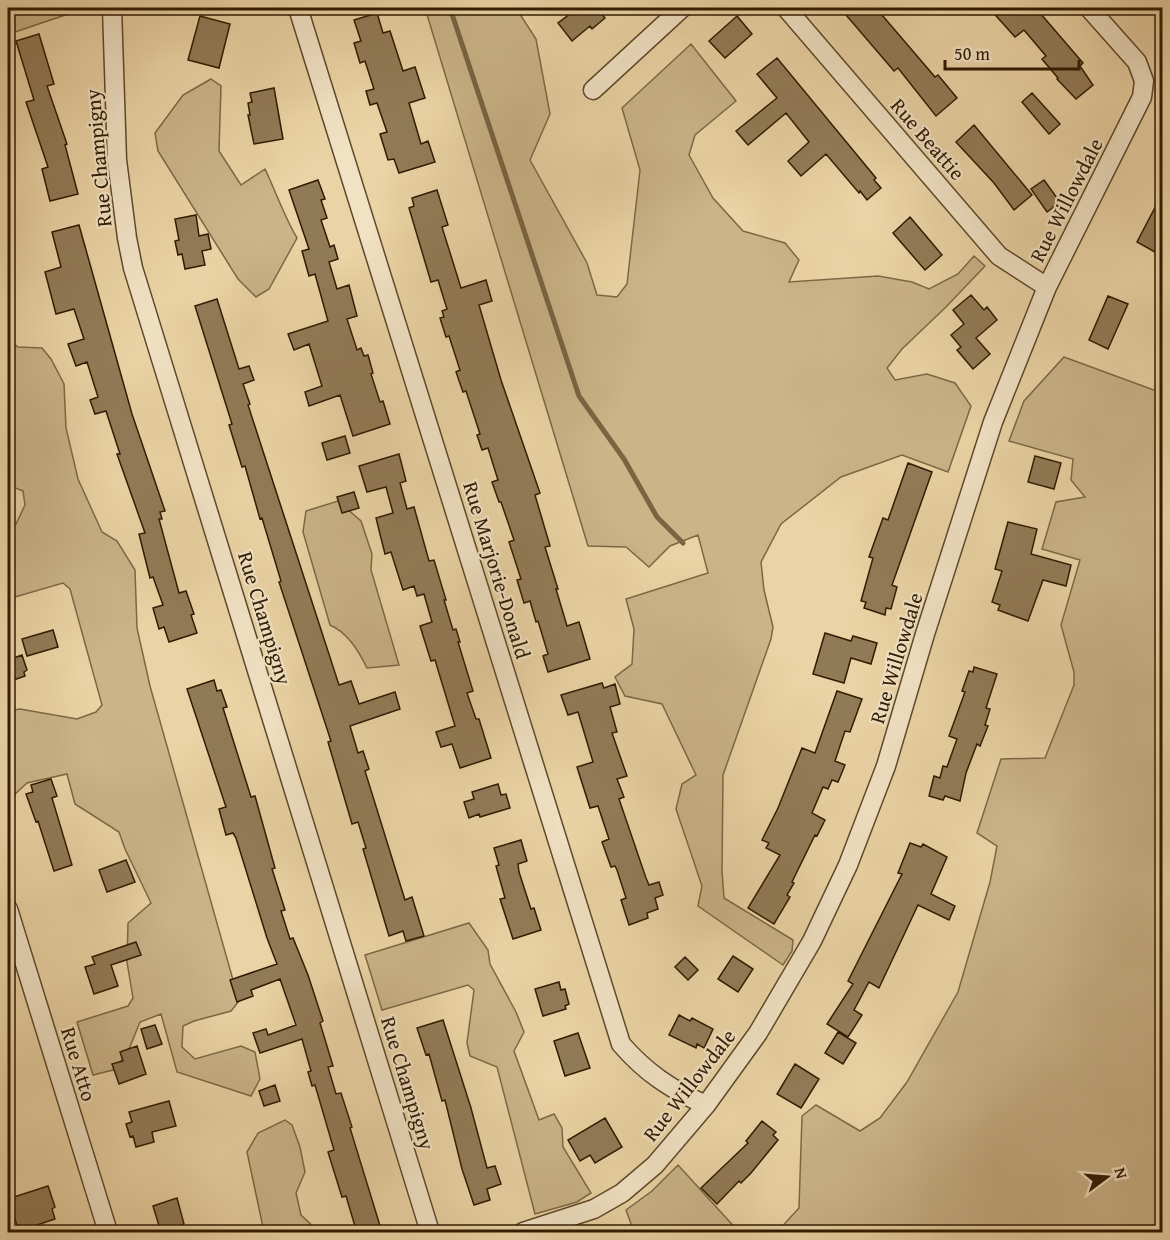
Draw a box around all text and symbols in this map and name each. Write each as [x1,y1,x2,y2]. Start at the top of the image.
scale bar [945,33,1078,71]
text: 50 m [954,40,990,67]
street label: Rue Champigny [76,87,119,228]
street label: Rue Beattie [883,91,973,187]
street label: Rue Willowdale [1021,132,1111,267]
street label: Rue Marjorie-Donald [455,477,539,663]
street label: Rue Champigny [230,547,300,689]
street label: Rue Willowdale [861,588,931,727]
street label: Rue Champigny [373,1012,443,1154]
street label: Rue Willowdale [635,1022,743,1148]
street label: Rue Atto [53,1023,105,1105]
north arrow [1077,1147,1137,1207]
text: N [1108,1164,1135,1182]

